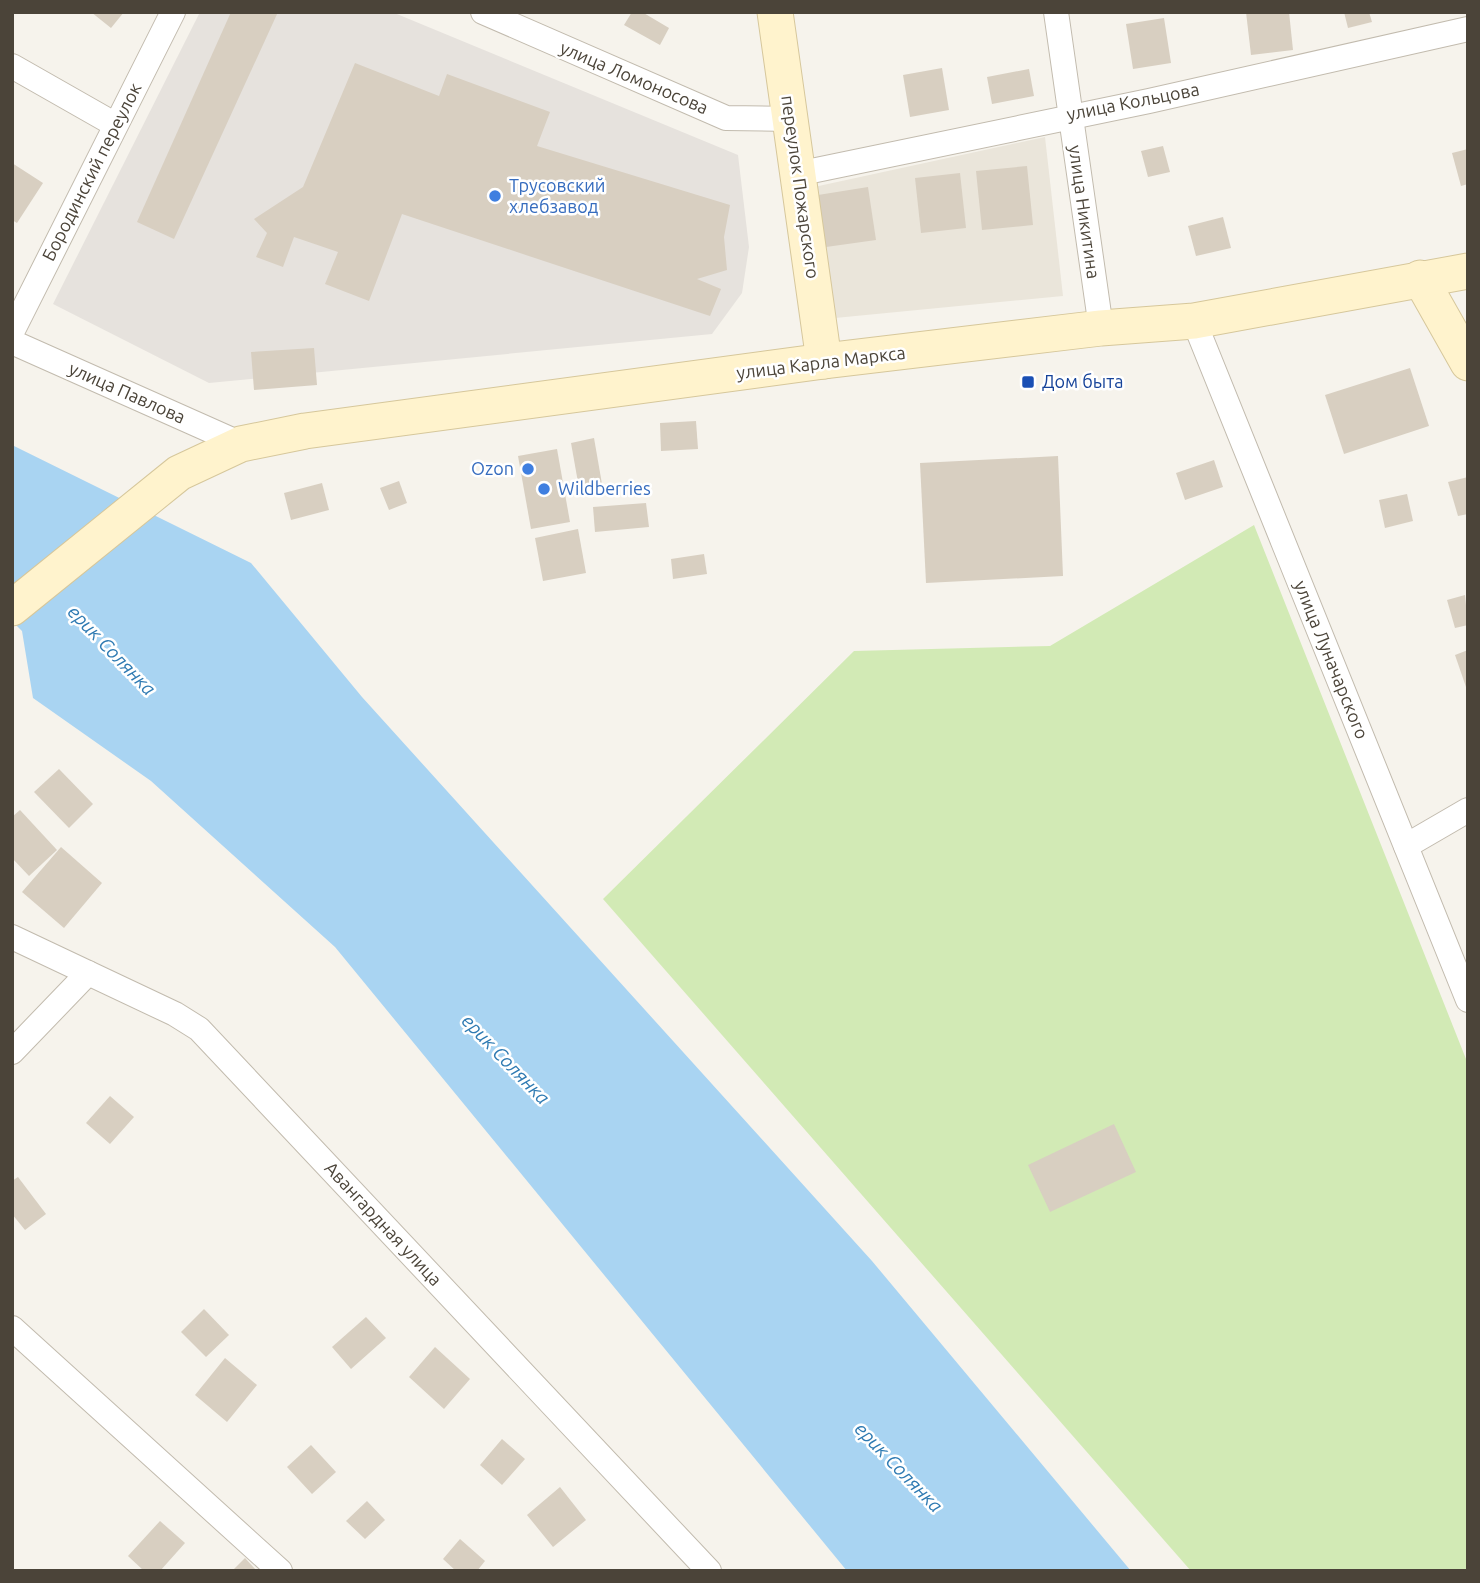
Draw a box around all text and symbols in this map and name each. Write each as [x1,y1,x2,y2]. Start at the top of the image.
street label: улица Ломоносова [557,37,712,117]
street label: улица Кольцова [1065,78,1201,124]
street label: Бородинский переулок [38,79,145,264]
street label: переулок Пожарского [778,94,824,280]
street label: улица Никитина [1066,144,1104,280]
place label: Трусовский хлебзавод [509,175,605,216]
marker: Трусовский хлебзавод [487,188,503,204]
street label: улица Карла Маркса [735,342,907,382]
street label: улица Павлова [66,357,189,427]
place label: Дом быта [1042,371,1123,391]
marker: Дом быта [1020,374,1036,390]
place label: Ozon [471,458,514,478]
marker: Ozon [520,461,536,477]
place label: Wildberries [558,478,651,498]
marker: Wildberries [536,481,552,497]
street label: улица Луначарского [1291,577,1373,742]
water label: ерик Солянка [64,601,160,699]
water label: ерик Солянка [458,1010,554,1108]
street label: Авангардная улица [321,1157,446,1289]
water label: ерик Солянка [851,1418,947,1516]

